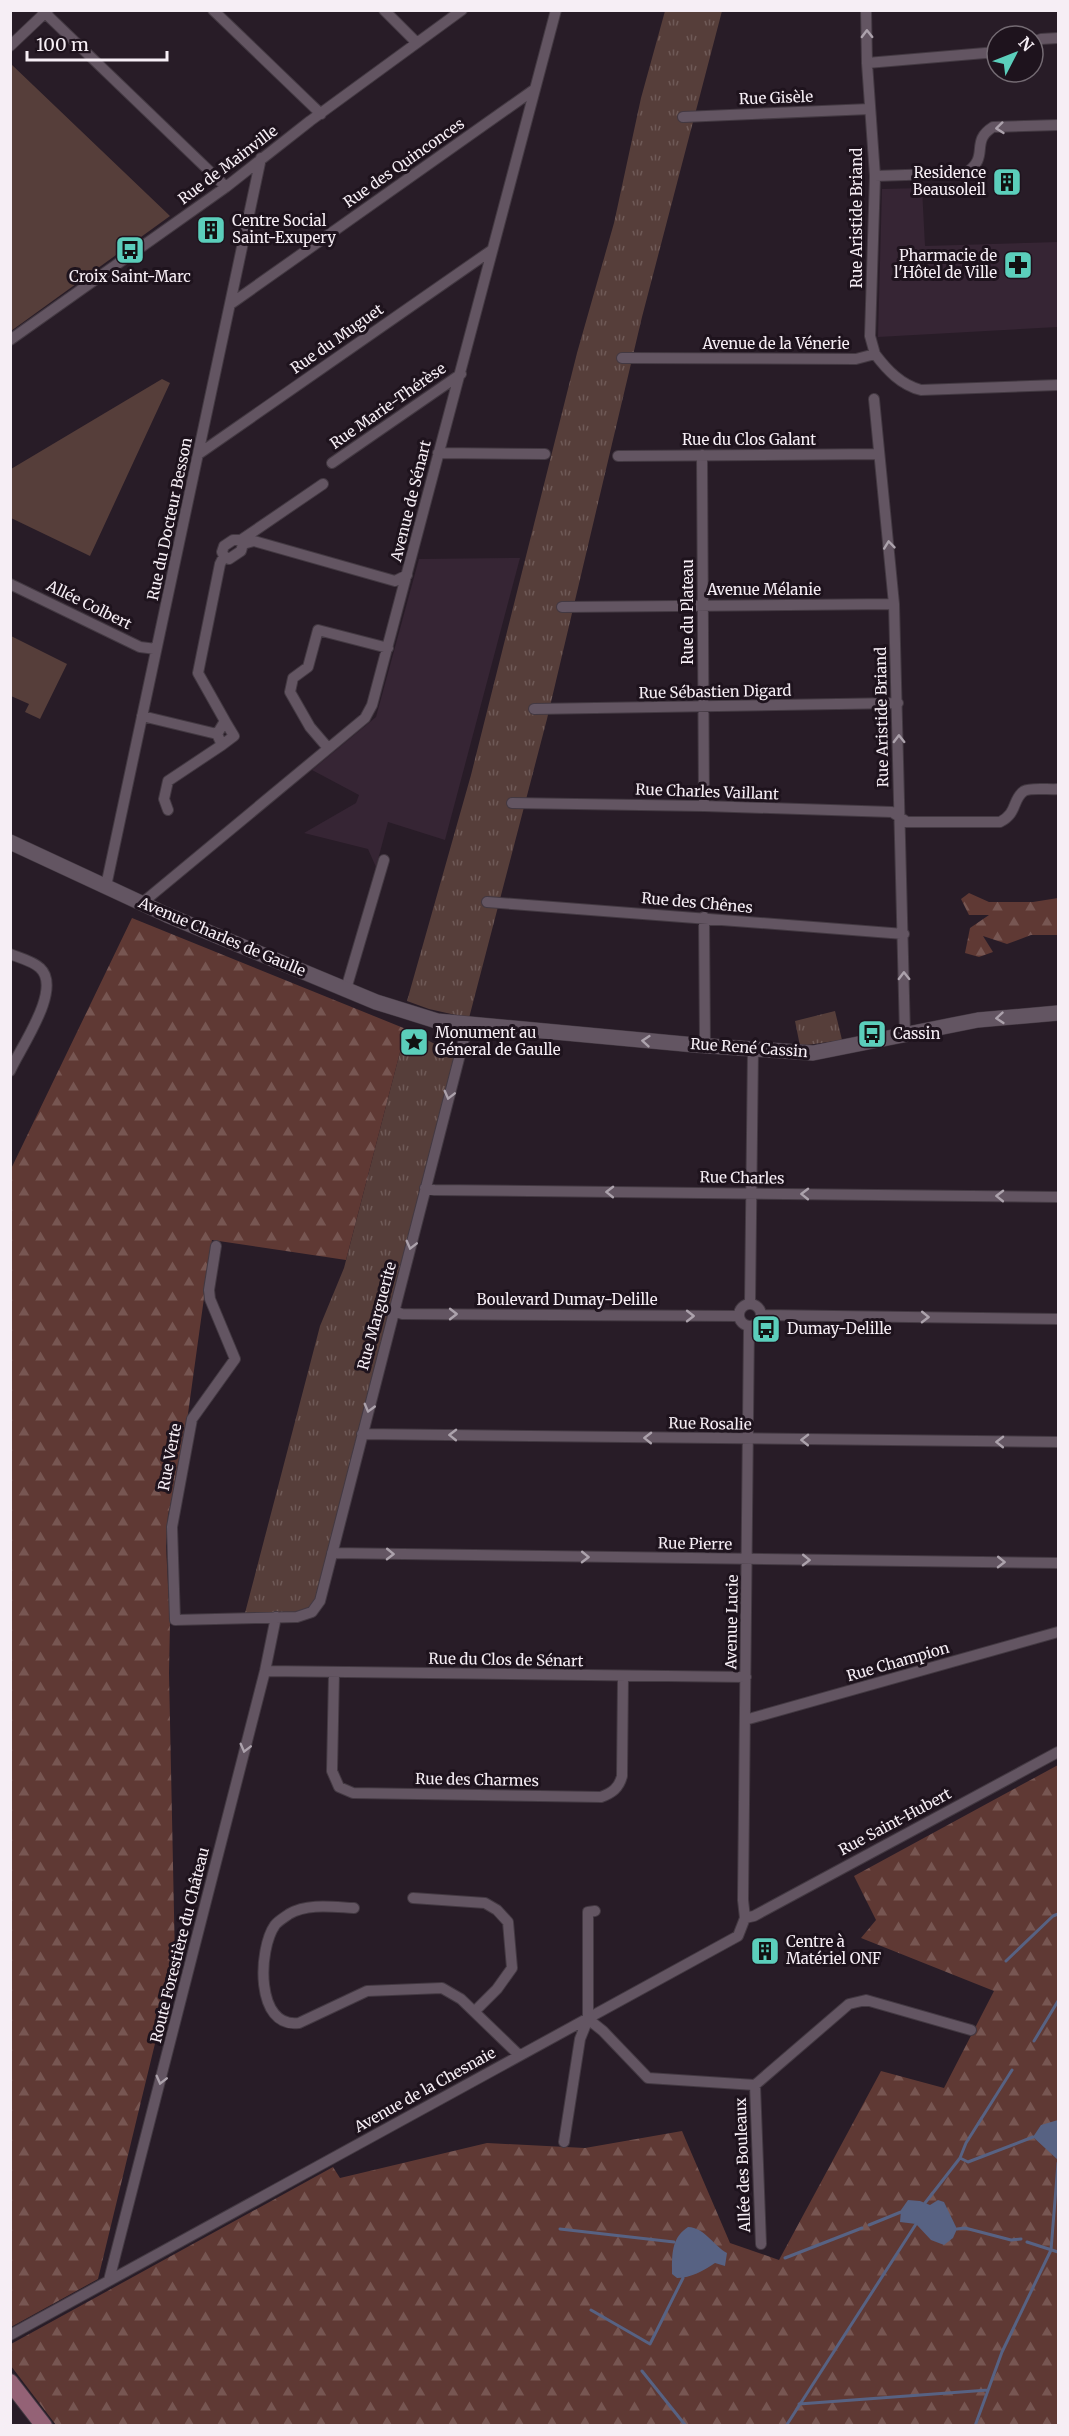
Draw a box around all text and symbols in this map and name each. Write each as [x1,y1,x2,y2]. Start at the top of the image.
scale bar [27,24,166,62]
north arrow [985,24,1045,84]
one-way arrow [861,29,873,38]
text: 100 m [36,33,89,56]
text: N [1014,33,1038,56]
street label: Rue Gisèle [739,87,814,108]
street label: Rue des Quinconces [340,114,468,211]
street label: Rue de Mainville [174,121,281,208]
one-way arrow [996,121,1005,134]
street label: Rue Aristide Briand [847,148,866,288]
place label: Residence Beausoleil [913,163,986,199]
building icon: Residence Beausoleil [991,166,1023,198]
place label: Centre Social Saint-Exupery [232,211,336,247]
building icon: Centre Social Saint-Exupery [195,214,227,246]
bus stop icon: Croix Saint-Marc [114,234,146,266]
place label: Pharmacie de l'Hôtel de Ville [894,246,997,282]
pharmacy icon: Pharmacie de l'Hôtel de Ville [1002,249,1034,281]
place label: Croix Saint-Marc [69,267,191,286]
street label: Rue du Muguet [287,300,387,378]
street label: Avenue de la Vénerie [701,334,850,353]
street label: Rue Marie-Thérèse [326,358,450,453]
street label: Rue du Clos Galant [682,430,816,449]
street label: Rue du Docteur Besson [143,436,196,602]
street label: Avenue de Sénart [386,438,435,564]
one-way arrow [883,540,896,549]
street label: Rue du Plateau [678,559,697,665]
street label: Allée Colbert [43,575,135,633]
street label: Avenue Mélanie [706,580,821,599]
street label: Rue Aristide Briand [871,647,892,787]
street label: Rue Sébastien Digard [638,681,792,702]
one-way arrow [892,735,905,744]
street label: Rue Charles Vaillant [635,780,779,804]
street label: Rue des Chênes [641,888,754,917]
street label: Avenue Charles de Gaulle [135,892,309,980]
one-way arrow [898,972,910,981]
one-way arrow [996,1011,1005,1024]
bus stop icon: Cassin [856,1018,888,1050]
place label: Monument au Géneral de Gaulle [435,1023,561,1059]
place label: Cassin [893,1024,940,1043]
place icon: Monument au Géneral de Gaulle [398,1026,430,1058]
one-way arrow [642,1034,651,1047]
street label: Rue René Cassin [690,1034,808,1061]
one-way arrow [444,1090,457,1100]
street label: Rue Charles [699,1167,785,1188]
one-way arrow [606,1186,615,1198]
one-way arrow [801,1187,810,1200]
one-way arrow [996,1190,1005,1202]
one-way arrow [406,1240,419,1250]
street label: Rue Marguerite [353,1259,400,1372]
street label: Boulevard Dumay-Delille [476,1290,658,1309]
one-way arrow [448,1308,457,1320]
one-way arrow [685,1310,694,1322]
one-way arrow [920,1311,929,1323]
bus stop icon: Dumay-Delille [750,1313,782,1345]
place label: Dumay-Delille [787,1319,892,1338]
one-way arrow [363,1403,376,1413]
street label: Rue Rosalie [668,1413,752,1434]
street label: Rue Verte [154,1421,185,1492]
one-way arrow [448,1429,457,1441]
one-way arrow [643,1432,652,1444]
one-way arrow [801,1434,810,1446]
one-way arrow [996,1436,1005,1448]
street label: Rue Pierre [658,1533,732,1554]
one-way arrow [386,1548,395,1560]
one-way arrow [581,1551,590,1563]
one-way arrow [801,1554,810,1566]
one-way arrow [996,1556,1005,1569]
street label: Avenue Lucie [721,1574,742,1671]
street label: Rue Champion [844,1638,951,1685]
street label: Rue du Clos de Sénart [428,1649,584,1670]
one-way arrow [240,1743,253,1753]
street label: Rue des Charmes [415,1769,539,1790]
street label: Rue Saint-Hubert [835,1784,954,1859]
street label: Route Forestière du Château [146,1845,213,2045]
place label: Centre à Matériel ONF [786,1932,881,1968]
building icon: Centre à Matériel ONF [749,1935,781,1967]
street label: Avenue de la Chesnaie [350,2043,499,2137]
one-way arrow [155,2075,168,2085]
street label: Allée des Bouleaux [731,2097,754,2234]

